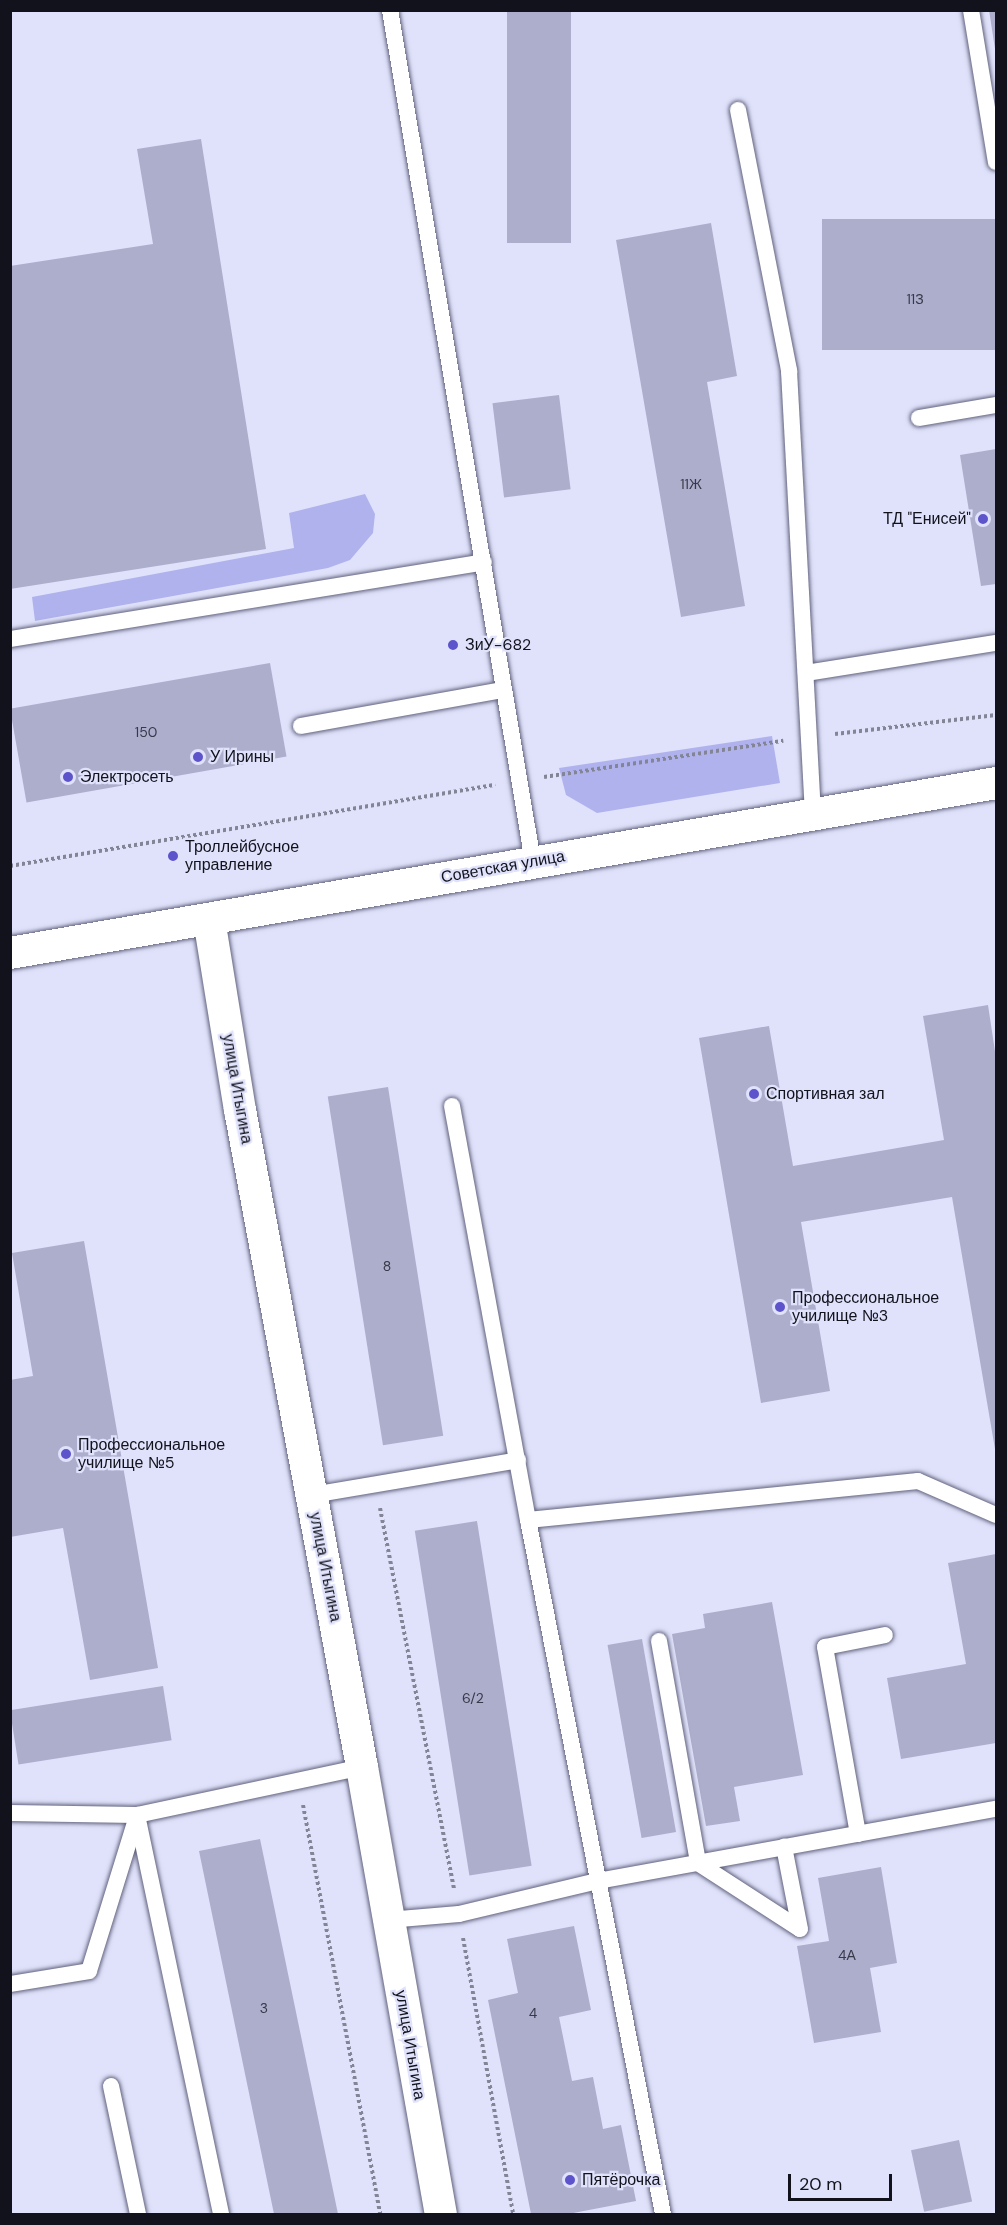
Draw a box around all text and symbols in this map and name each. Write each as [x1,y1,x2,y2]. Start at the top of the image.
house number: 11З [906,291,924,307]
house number: 11Ж [680,476,702,492]
place label: ТД "Енисей" [883,509,971,529]
marker: ТД "Енисей" [976,512,990,526]
place label: ЗиУ-682 [465,635,531,655]
marker: ЗиУ-682 [446,638,460,652]
house number: 150 [135,724,157,740]
place label: У Ирины [210,747,274,767]
marker: У Ирины [191,750,205,764]
place label: Электросеть [80,767,174,787]
marker: Электросеть [61,770,75,784]
place label: Троллейбусное управление [185,837,299,875]
street label: Советская улица [440,847,566,887]
marker: Троллейбусное управление [166,849,180,863]
street label: улица Итыгина [218,1033,256,1145]
place label: Спортивная зал [766,1084,885,1104]
marker: Спортивная зал [747,1087,761,1101]
house number: 8 [383,1258,391,1274]
place label: Профессиональное училище №3 [792,1288,939,1326]
marker: Профессиональное училище №3 [773,1300,787,1314]
place label: Профессиональное училище №5 [78,1435,225,1473]
marker: Профессиональное училище №5 [59,1447,73,1461]
street label: улица Итыгина [305,1511,345,1623]
house number: 6/2 [462,1690,484,1706]
house number: 4А [838,1947,856,1963]
street label: улица Итыгина [391,1989,429,2101]
house number: 3 [260,2000,268,2016]
house number: 4 [529,2005,537,2021]
scale bar [791,2162,894,2200]
place label: Пятёрочка [582,2170,660,2190]
text: 20 m [799,2172,842,2196]
marker: Пятёрочка [563,2173,577,2187]

